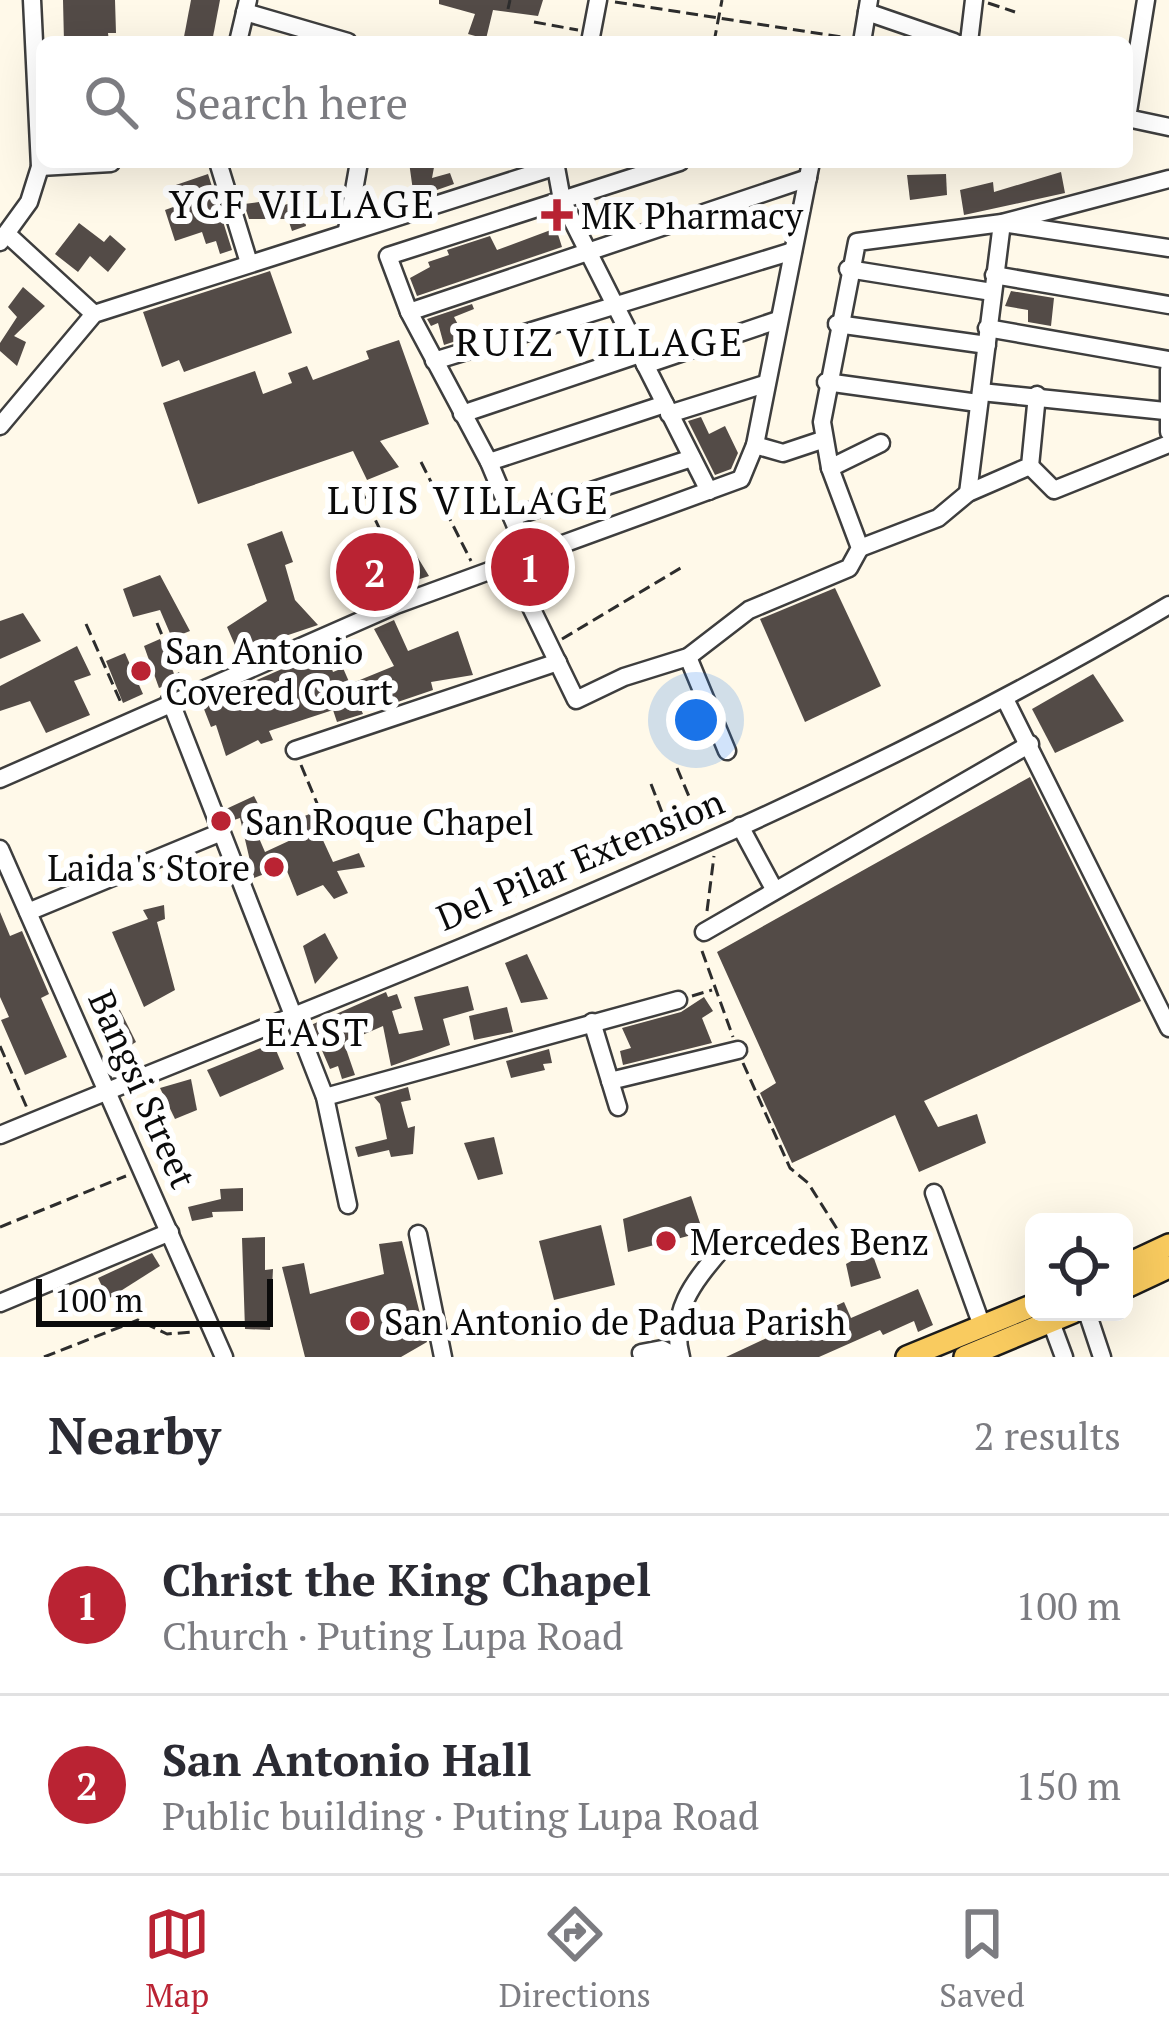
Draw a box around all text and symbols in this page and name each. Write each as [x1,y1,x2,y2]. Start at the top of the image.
search box [36,36,1133,168]
icon: search [78,69,144,135]
text: Search here [174,72,408,132]
district label: YCF VILLAGE [169,177,437,229]
place label: MK Pharmacy [581,192,804,239]
marker: MK Pharmacy [544,202,570,228]
district label: RUIZ VILLAGE [455,315,745,367]
district label: LUIS VILLAGE [327,473,611,525]
pin: 1 [491,522,569,612]
pin: 2 [336,527,414,617]
place label: San Antonio Covered Court [165,627,393,715]
marker: San Antonio Covered Court [128,658,154,684]
your location [666,690,726,750]
street label: Del Pilar Extension [429,777,731,941]
place label: San Roque Chapel [245,798,534,845]
marker: San Roque Chapel [208,808,234,834]
place label: Laida's Store [47,844,250,891]
marker: Laida's Store [261,854,287,880]
street label: Bangsi Street [78,983,208,1195]
district label: EAST [265,1005,371,1057]
map controls [1025,1213,1133,1321]
button: locate [1025,1213,1133,1321]
place label: Mercedes Benz [690,1218,929,1265]
marker: Mercedes Benz [653,1228,679,1254]
scale bar [36,1273,273,1326]
text: 100 m [54,1278,143,1321]
place label: San Antonio de Padua Parish [384,1298,846,1345]
marker: San Antonio de Padua Parish [347,1308,373,1334]
text: Nearby [48,1401,221,1469]
text: 2 results [974,1409,1121,1461]
text: Christ the King Chapel [162,1549,651,1609]
text: 1 [76,1579,98,1631]
text: 100 m [1016,1579,1121,1631]
text: Church · Puting Lupa Road [162,1609,624,1661]
text: San Antonio Hall [162,1729,532,1789]
text: 2 [76,1759,98,1811]
text: 150 m [1016,1759,1121,1811]
text: Public building · Puting Lupa Road [162,1789,759,1841]
tab: Map [144,1901,210,2016]
tab: Directions [499,1901,651,2016]
tab: Saved [939,1901,1025,2016]

